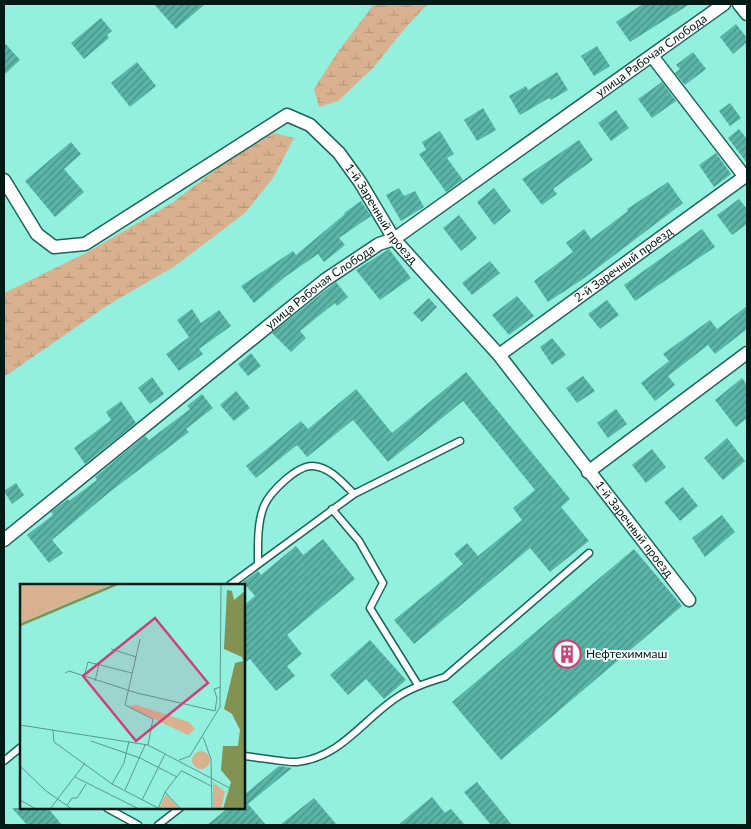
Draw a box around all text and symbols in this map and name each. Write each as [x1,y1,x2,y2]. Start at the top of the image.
street label: улица Рабочая Слобода [593,11,710,100]
street label: 1-й Заречный проезд [342,160,421,267]
street label: 2-й Заречный проезд [571,223,676,305]
street label: улица Рабочая Слобода [262,241,377,332]
street label: 1-й Заречный проезд [592,478,677,581]
inset map [20,584,245,809]
building icon: Нефтехиммаш [552,639,582,669]
place label: Нефтехиммаш [586,646,667,661]

